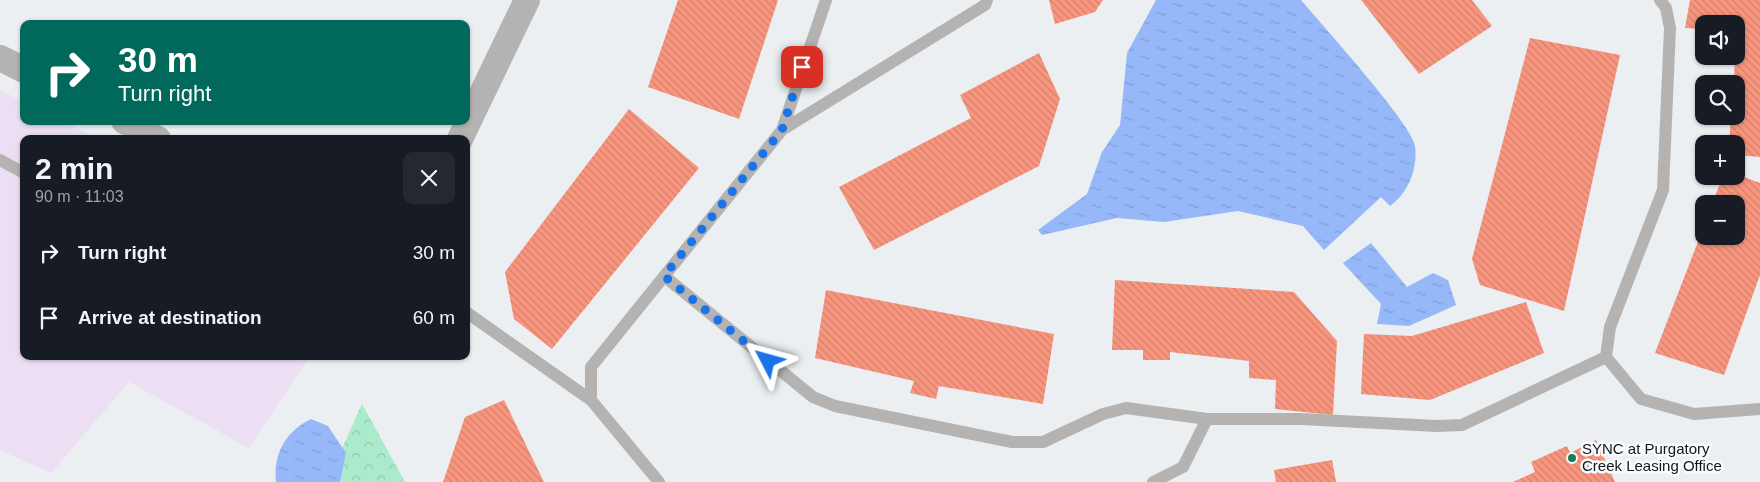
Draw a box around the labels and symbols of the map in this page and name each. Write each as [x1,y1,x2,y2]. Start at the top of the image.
pin [781,46,823,88]
position arrow [741,334,793,386]
place label: SYNC at Purgatory Creek Leasing Office [1582,440,1722,474]
marker: SYNC at Purgatory Creek Leasing Office [1566,452,1578,464]

